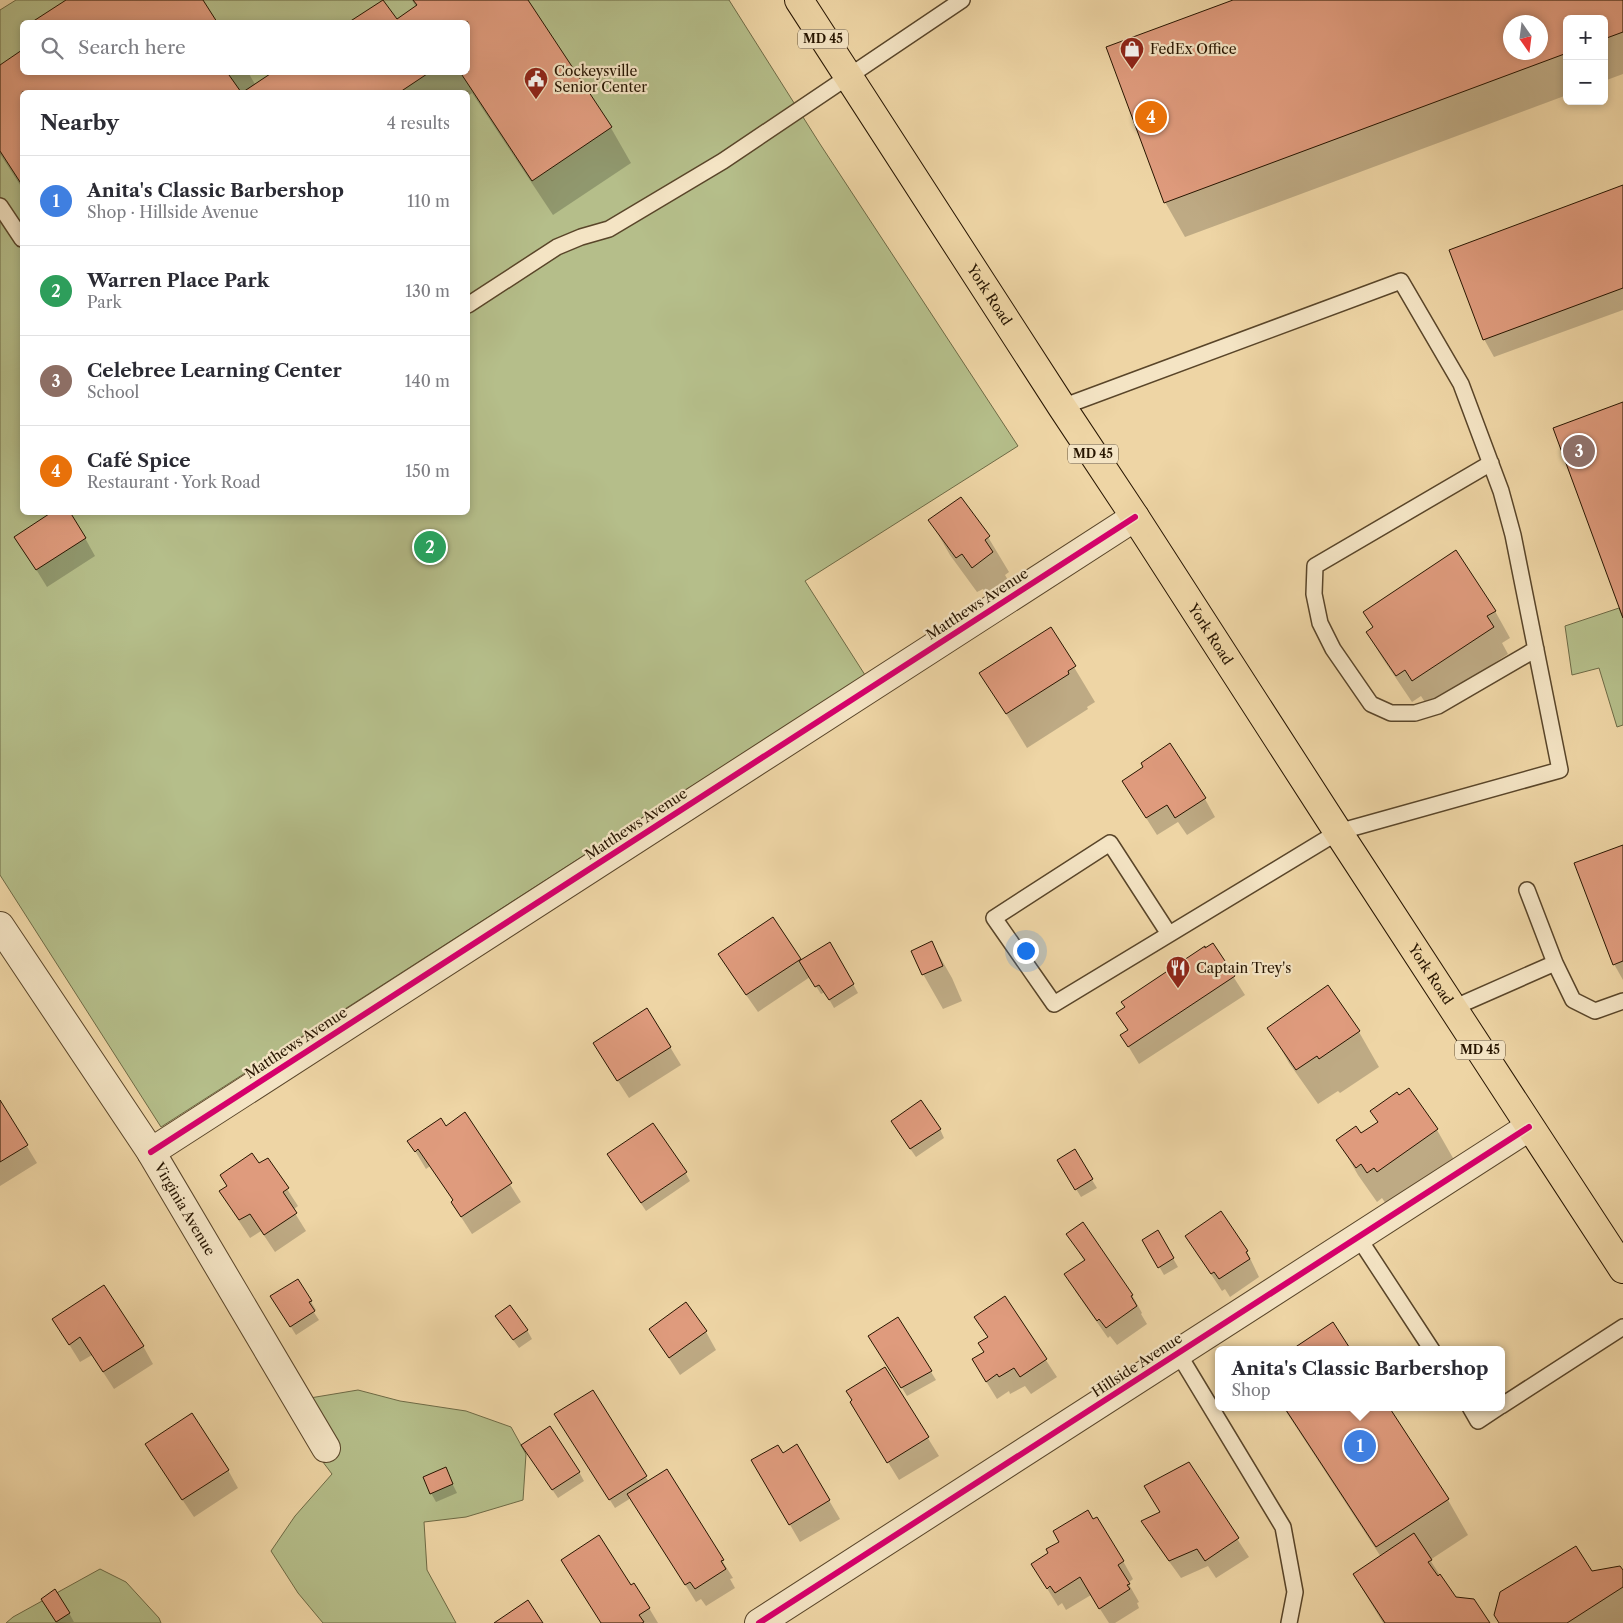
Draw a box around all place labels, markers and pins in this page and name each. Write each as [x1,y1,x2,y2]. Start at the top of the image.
shop icon: FedEx Office [1119,36,1145,70]
place label: FedEx Office [1150,40,1237,58]
place label: Cockeysville Senior Center [554,62,647,96]
public building icon: Cockeysville Senior Center [523,66,549,100]
pin: 4 [1135,98,1167,136]
pin: 3 [1563,432,1595,470]
pin: 2 [414,528,446,566]
restaurant icon: Captain Trey's [1165,955,1191,989]
place label: Captain Trey's [1196,959,1291,977]
pin: 1 [1344,1427,1376,1465]

